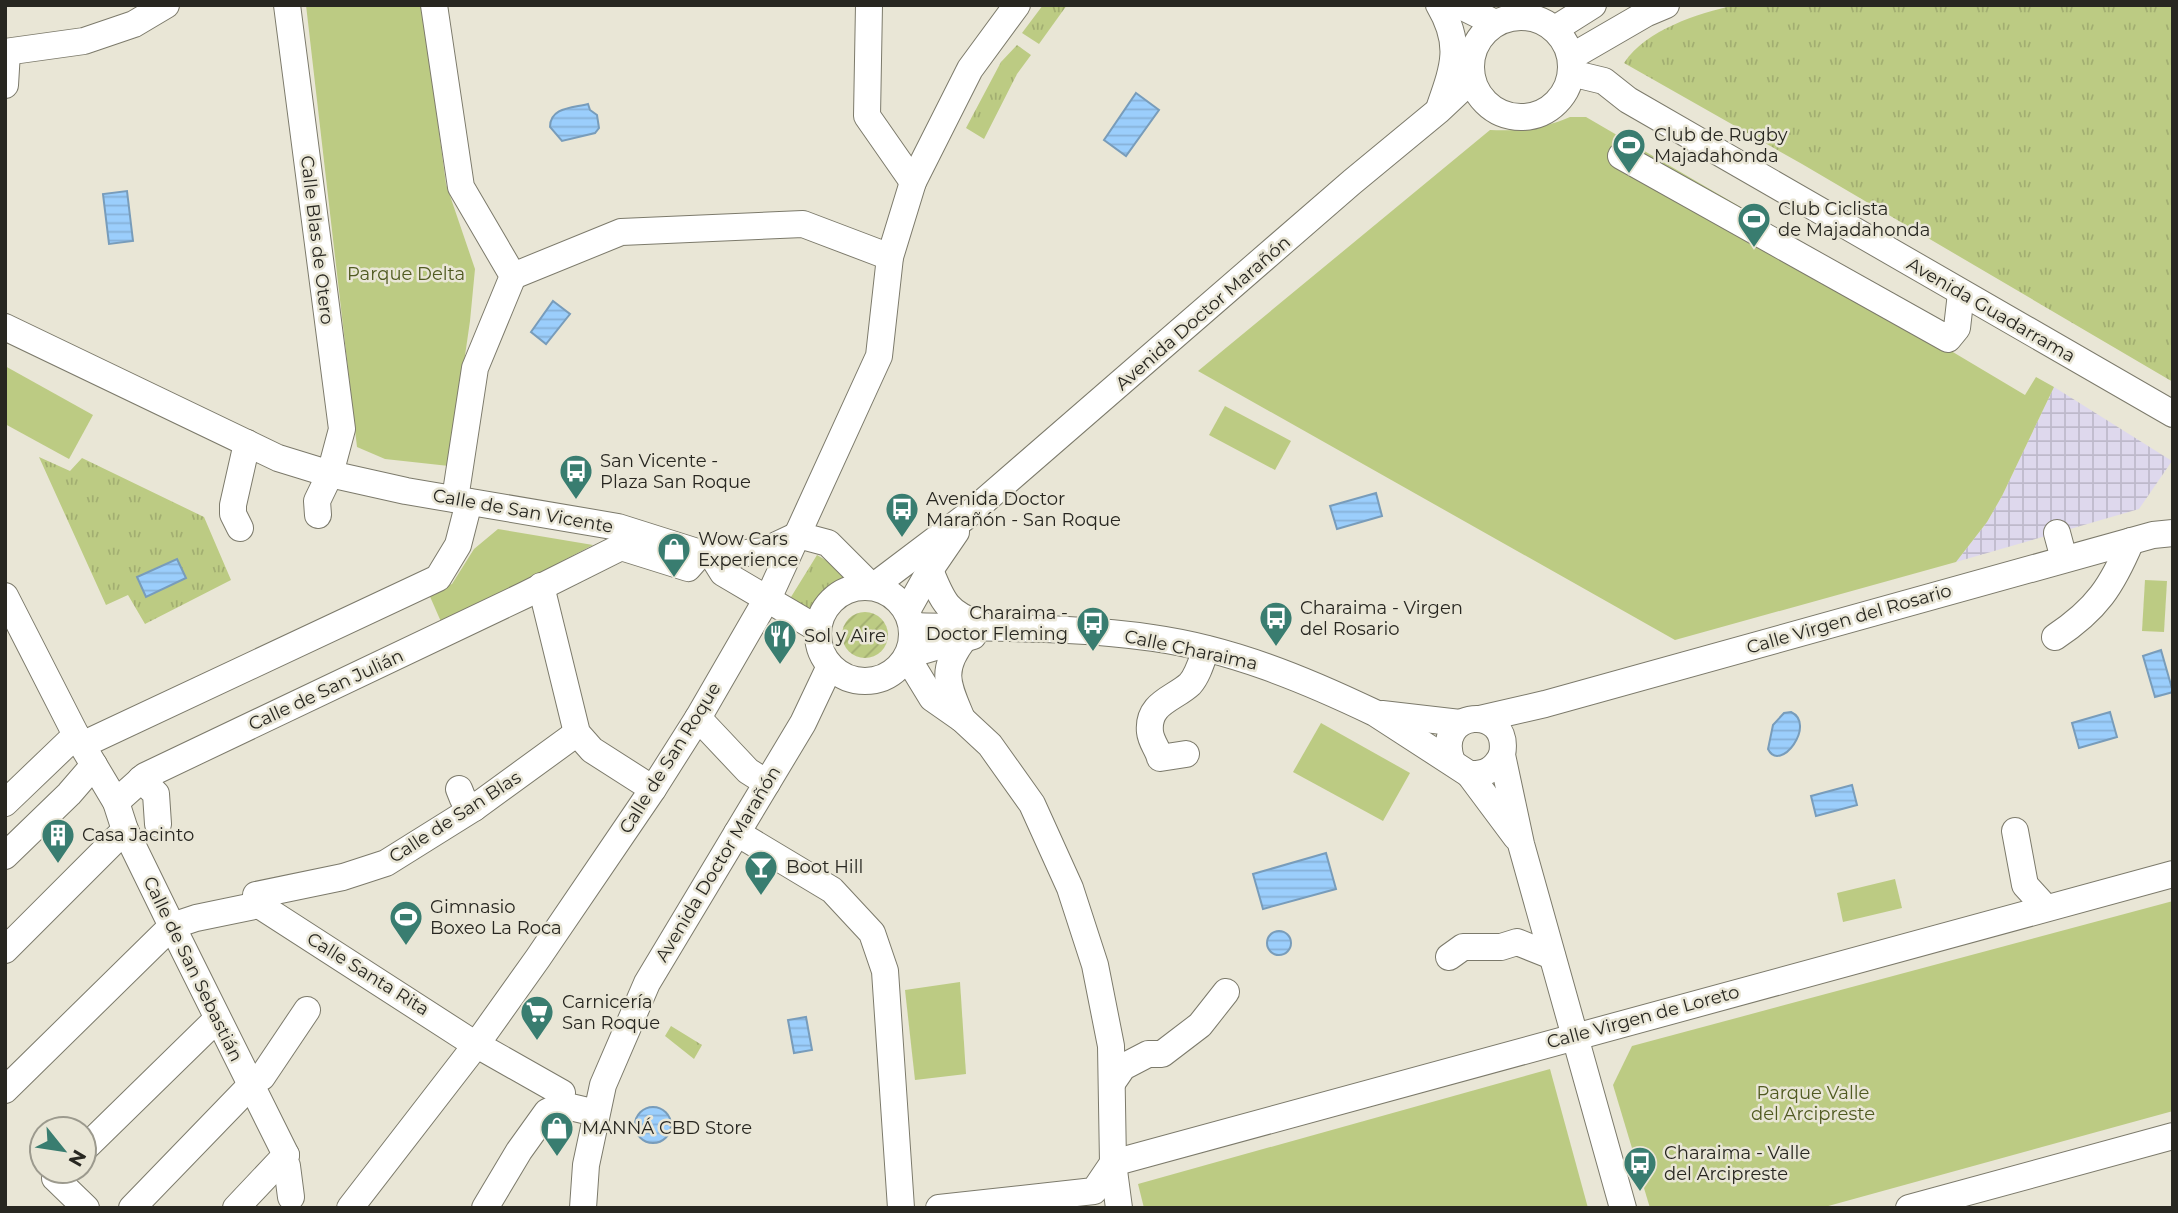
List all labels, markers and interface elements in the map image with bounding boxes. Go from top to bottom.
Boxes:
place label: Club de Rugby Majadahonda [1654,124,1788,167]
sports icon: Club de Rugby Majadahonda [1610,126,1648,175]
street label: Calle Blas de Otero [296,154,338,326]
place label: Club Ciclista de Majadahonda [1778,198,1930,241]
sports icon: Club Ciclista de Majadahonda [1735,200,1773,249]
street label: Avenida Doctor Marañón [1111,231,1295,395]
street label: Avenida Guadarrama [1903,253,2079,367]
park label: Parque Delta [347,263,465,285]
place label: San Vicente - Plaza San Roque [600,450,751,493]
bus stop icon: San Vicente - Plaza San Roque [557,452,595,501]
street label: Calle de San Vicente [431,484,615,538]
place label: Avenida Doctor Marañón - San Roque [926,488,1121,531]
bus stop icon: Avenida Doctor Marañón - San Roque [883,490,921,539]
place label: Wow Cars Experience [698,528,798,571]
shop icon: Wow Cars Experience [655,530,693,579]
street label: Calle Virgen del Rosario [1744,579,1954,659]
place label: Charaima - Virgen del Rosario [1300,597,1463,640]
bus stop icon: Charaima - Virgen del Rosario [1257,599,1295,648]
place label: Charaima - Doctor Fleming [926,602,1068,645]
bus stop icon: Charaima - Doctor Fleming [1074,604,1112,653]
restaurant icon: Sol y Aire [761,617,799,666]
place label: Sol y Aire [804,625,886,647]
street label: Calle Charaima [1122,625,1260,675]
street label: Calle de San Julián [245,644,407,736]
street label: Calle de San Roque [614,678,726,838]
street label: Avenida Doctor Marañón [651,762,785,966]
street label: Calle de San Blas [385,766,525,868]
building icon: Casa Jacinto [39,816,77,865]
place label: Casa Jacinto [82,824,194,846]
bar icon: Boot Hill [742,848,780,897]
place label: Boot Hill [786,856,863,878]
street label: Calle de San Sebastián [139,873,247,1065]
place label: Gimnasio Boxeo La Roca [430,896,562,939]
sports icon: Gimnasio Boxeo La Roca [387,898,425,947]
street label: Calle Santa Rita [303,928,433,1020]
street label: Calle Virgen de Loreto [1544,981,1742,1053]
place label: Carnicería San Roque [562,991,660,1034]
supermarket icon: Carnicería San Roque [518,993,556,1042]
park label: Parque Valle del Arcipreste [1751,1082,1875,1125]
shop icon: MANNÁ CBD Store [538,1109,576,1158]
north arrow [28,1115,98,1185]
place label: MANNÁ CBD Store [582,1117,752,1139]
place label: Charaima - Valle del Arcipreste [1664,1142,1810,1185]
bus stop icon: Charaima - Valle del Arcipreste [1621,1144,1659,1193]
text: N [63,1146,91,1171]

